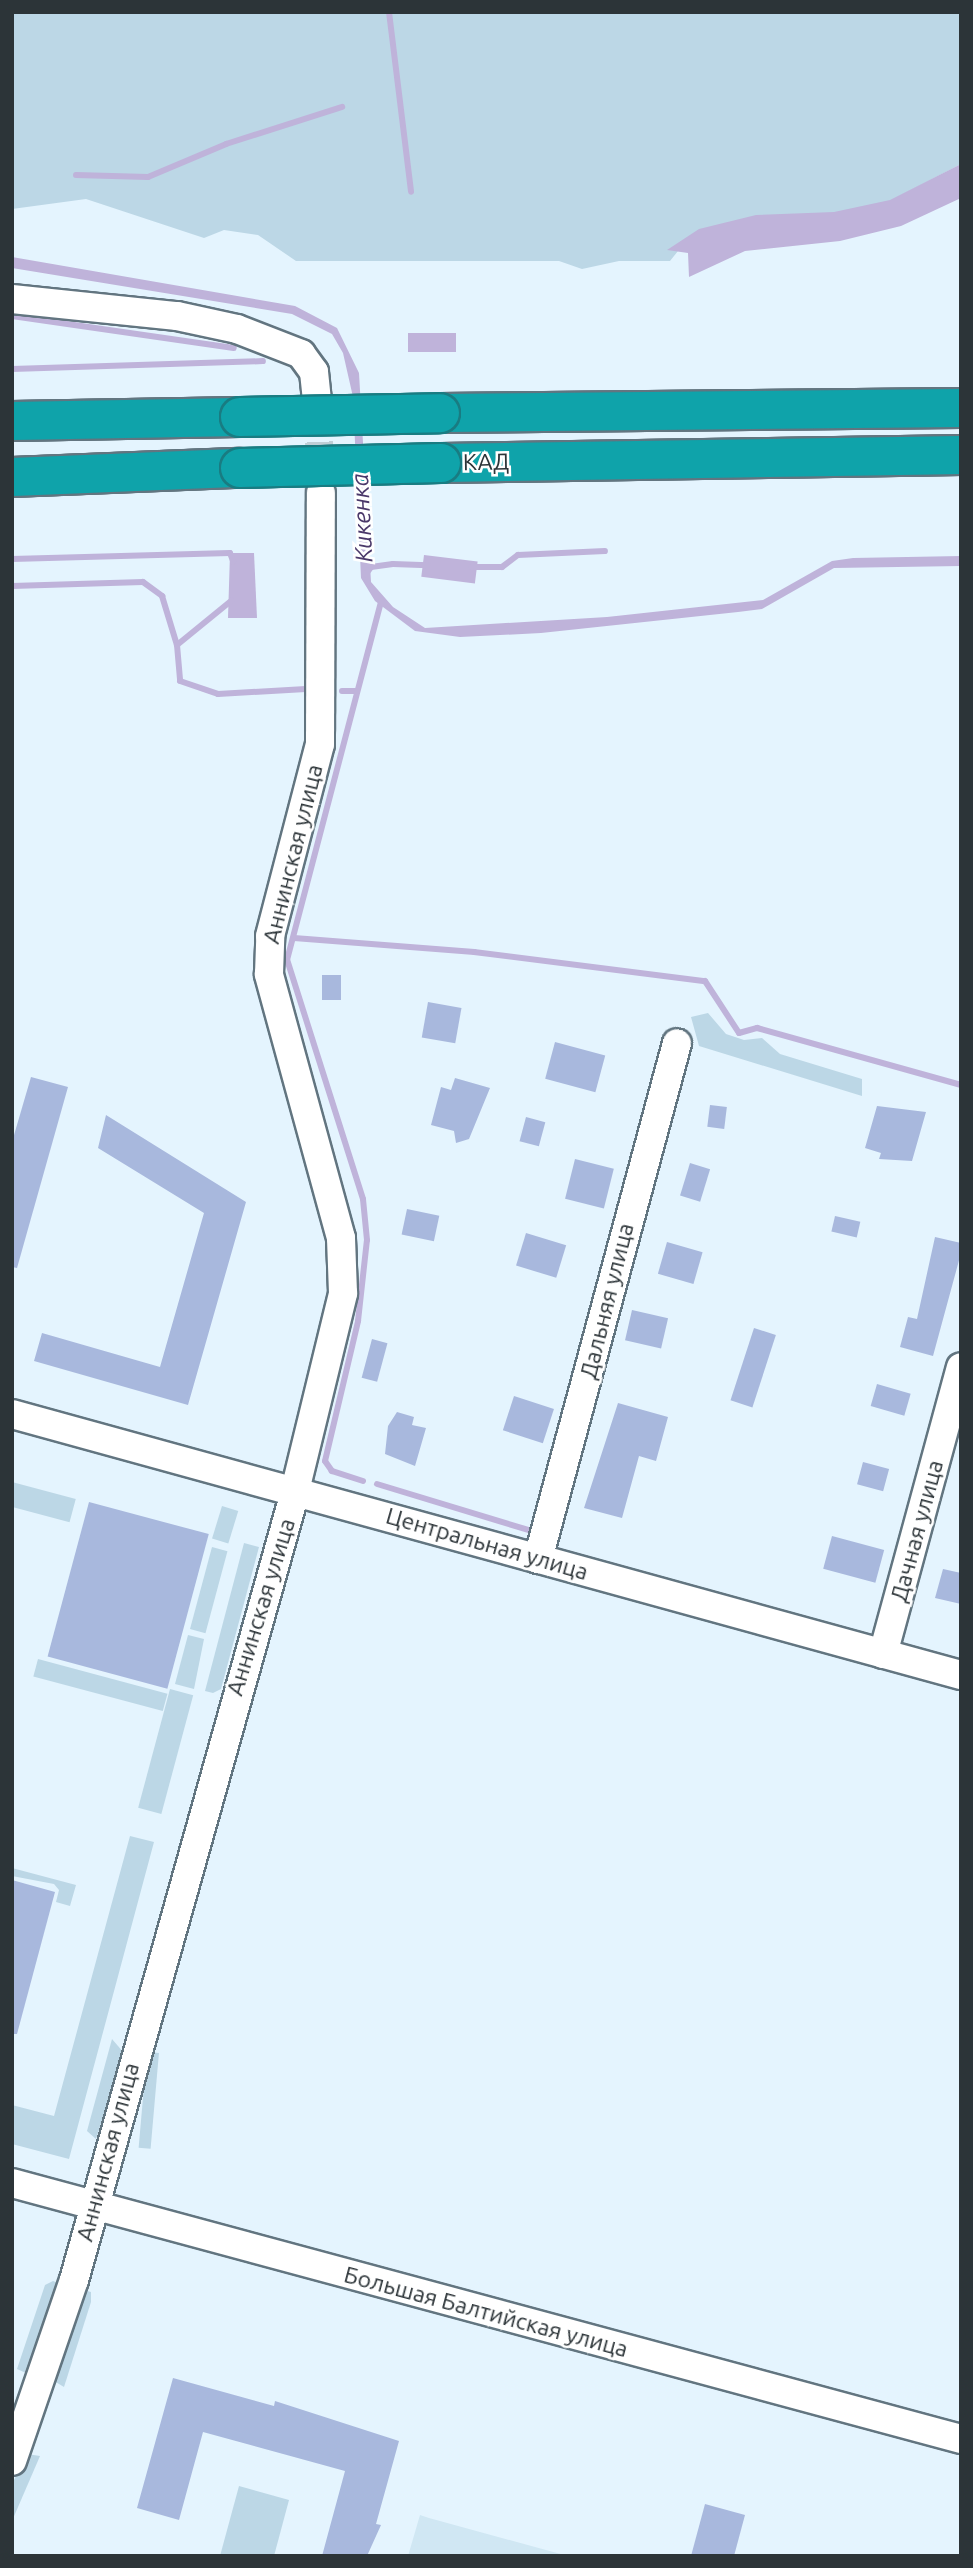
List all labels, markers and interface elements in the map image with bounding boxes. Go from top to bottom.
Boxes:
street label: КАД [463,448,509,476]
water label: Кикенка [345,473,379,563]
street label: Аннинская улица [257,761,329,947]
street label: Дальняя улица [574,1220,640,1382]
street label: Дачная улица [885,1457,949,1605]
street label: Центральная улица [383,1502,591,1586]
street label: Аннинская улица [221,1515,301,1699]
street label: Аннинская улица [71,2060,145,2244]
street label: Большая Балтийская улица [341,2261,631,2363]

